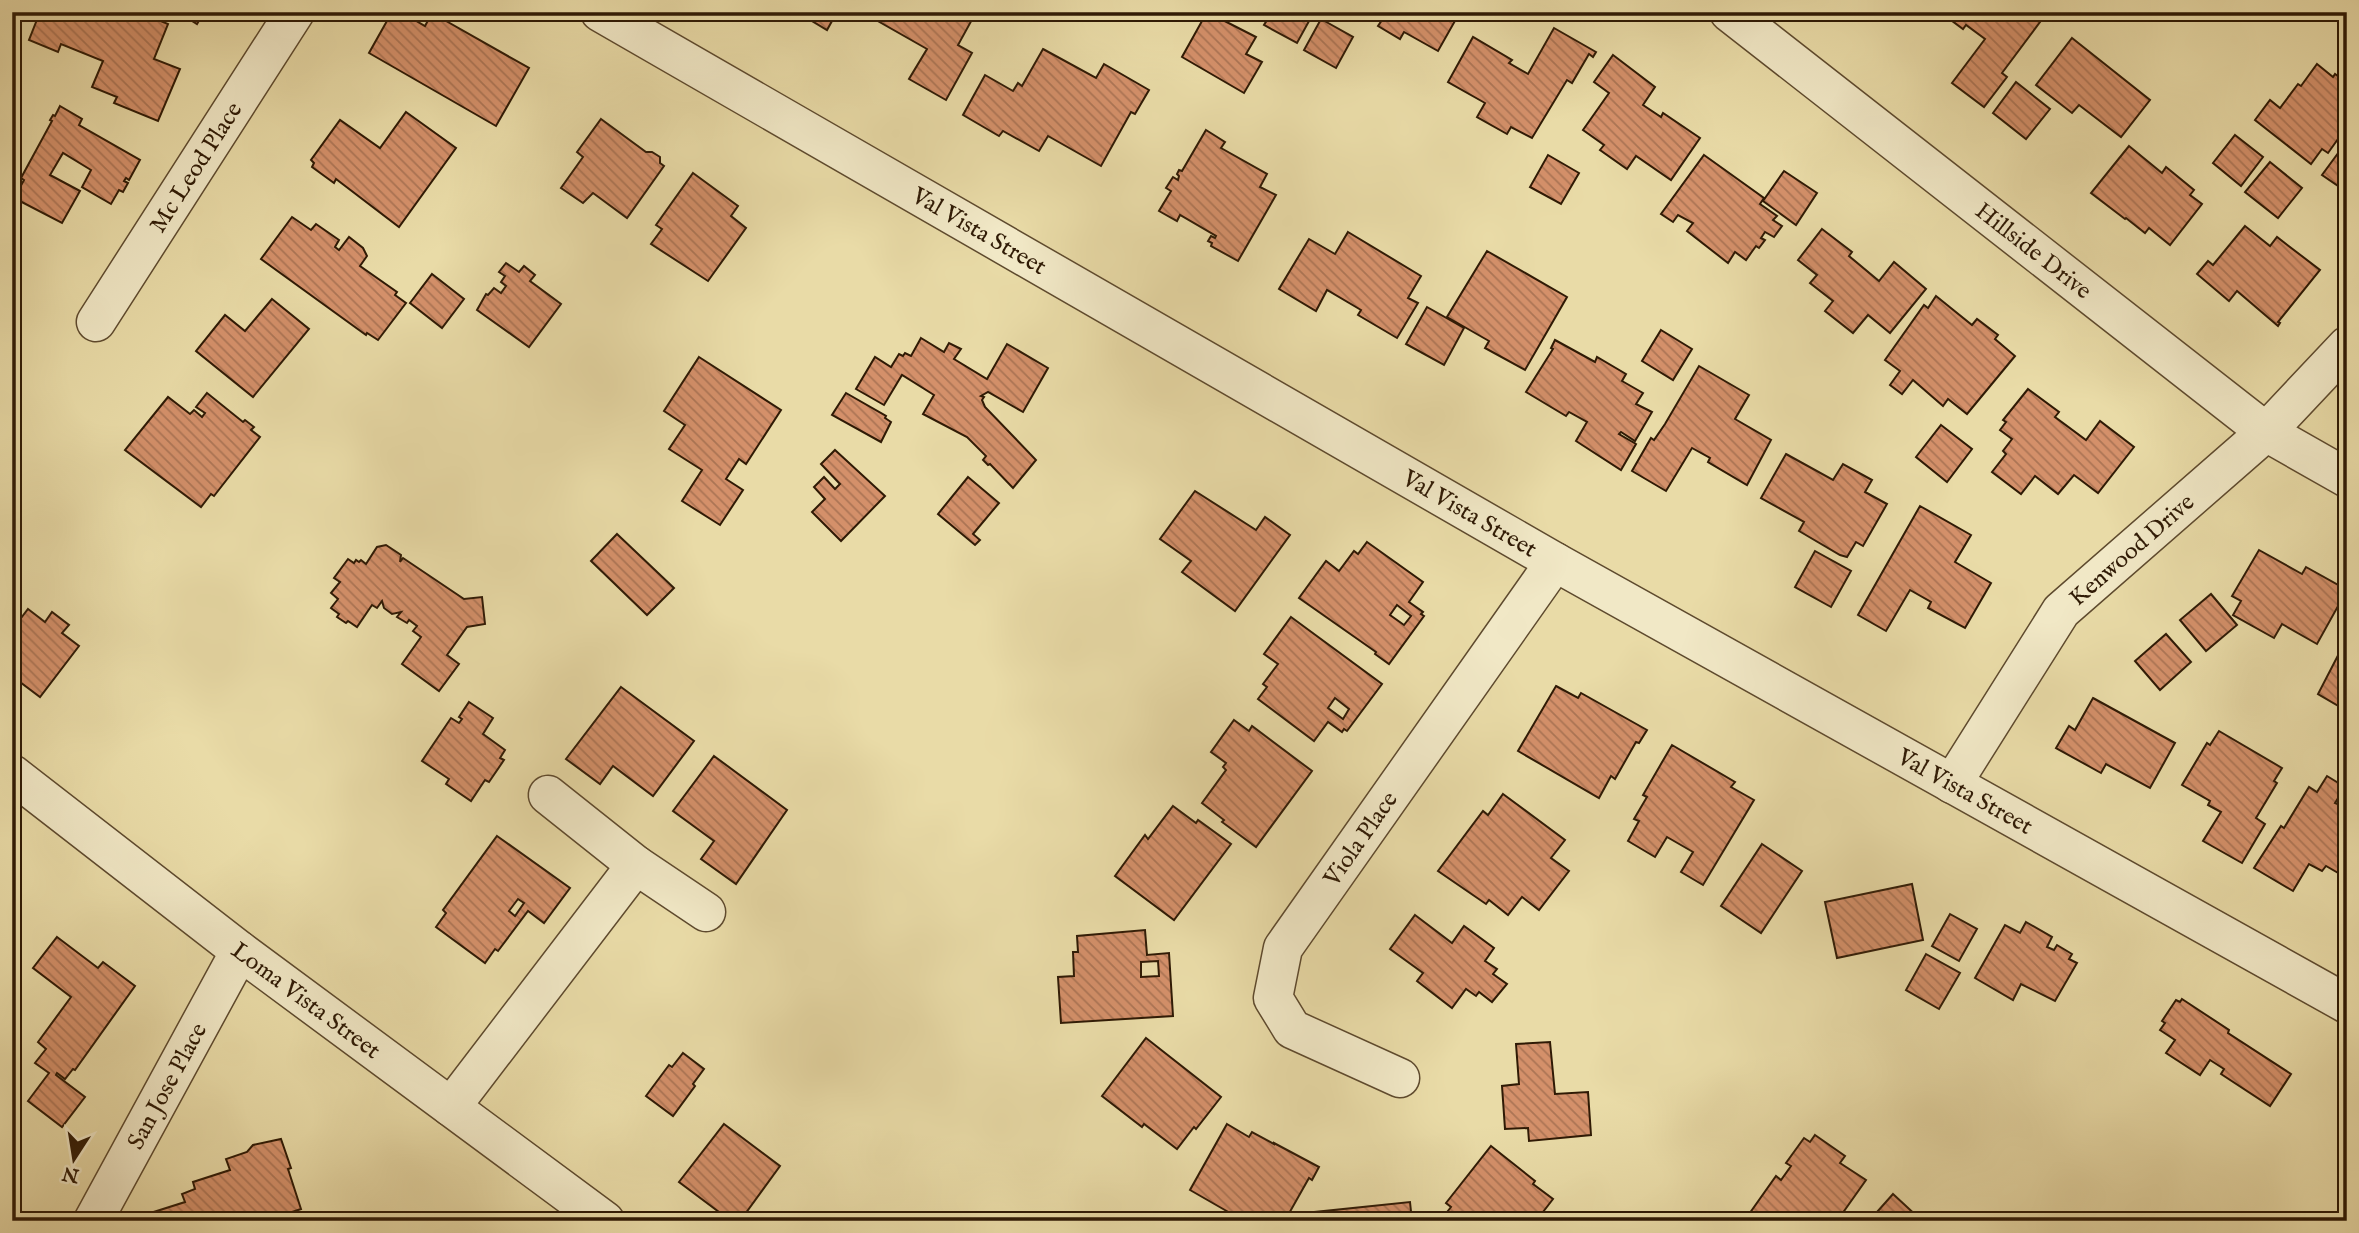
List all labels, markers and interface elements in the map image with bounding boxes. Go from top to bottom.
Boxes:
street label: Mc Leod Place [143,97,250,239]
street label: Val Vista Street [905,180,1052,283]
street label: Hillside Drive [1968,196,2098,307]
street label: Val Vista Street [1395,463,1542,565]
street label: Kenwood Drive [2063,488,2202,614]
street label: Val Vista Street [1891,742,2038,843]
street label: Viola Place [1317,786,1406,894]
street label: Loma Vista Street [224,936,386,1067]
street label: San Jose Place [121,1018,215,1155]
north arrow [38,1124,108,1194]
text: N [60,1160,82,1187]

